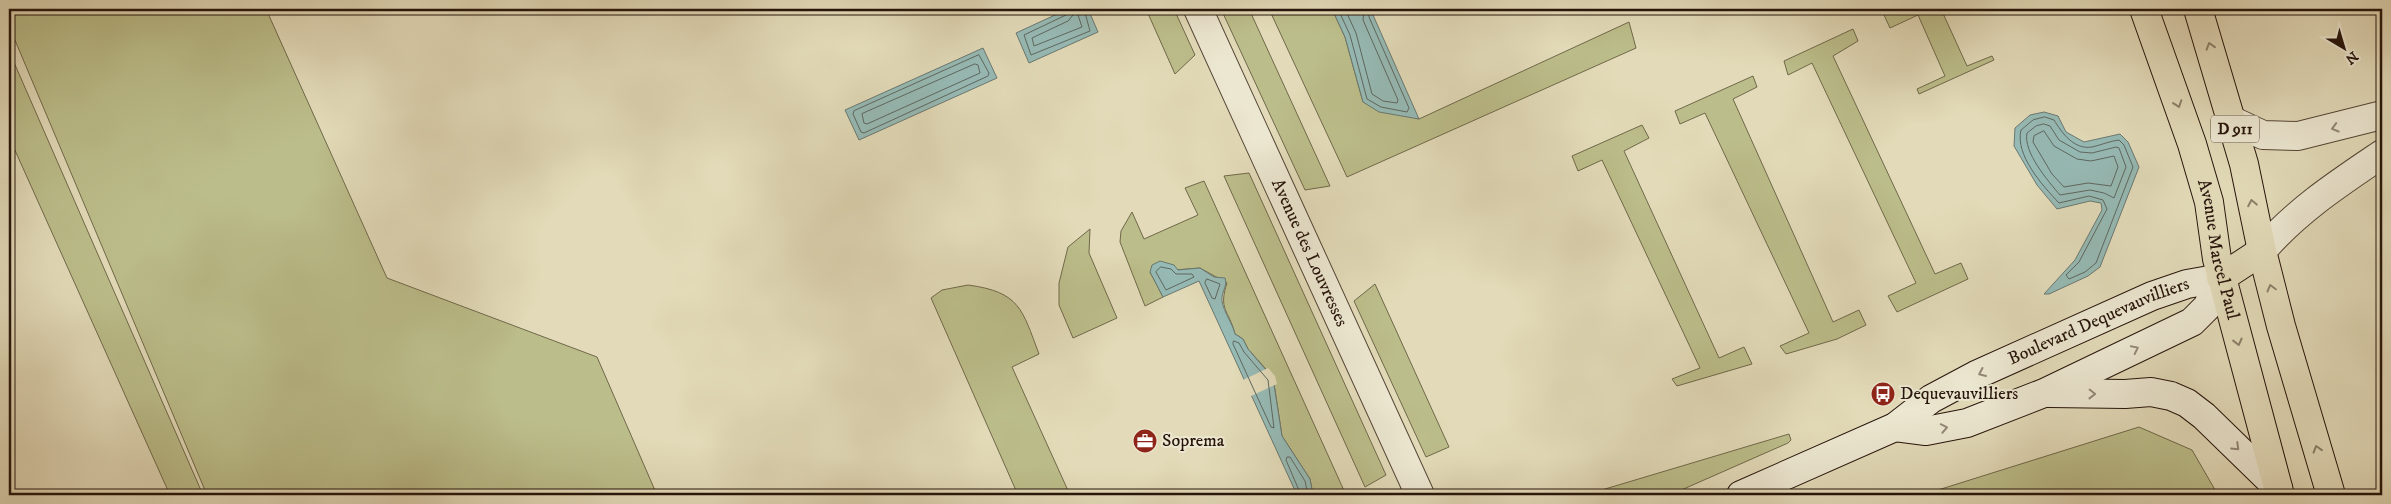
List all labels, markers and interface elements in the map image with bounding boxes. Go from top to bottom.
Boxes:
north arrow [2318,22,2368,72]
one-way arrow [2205,43,2215,51]
text: N [2341,47,2361,68]
one-way arrow [2173,99,2183,108]
road number: D 911 [2211,116,2259,142]
one-way arrow [2332,122,2340,132]
street label: Avenue des Louvresses [1266,175,1353,330]
street label: Avenue Marcel Paul [2192,176,2244,323]
one-way arrow [2248,199,2258,207]
street label: Boulevard Dequevauvilliers [2005,273,2192,370]
one-way arrow [2267,285,2277,293]
one-way arrow [2232,338,2243,347]
one-way arrow [2130,345,2139,355]
one-way arrow [1978,366,1987,377]
bus stop icon: Dequevauvilliers [1870,381,1896,407]
place label: Dequevauvilliers [1900,383,2018,405]
one-way arrow [2089,389,2097,399]
one-way arrow [1939,423,1948,433]
office icon: Soprema [1132,428,1158,454]
place label: Soprema [1162,430,1225,452]
one-way arrow [2230,441,2239,450]
one-way arrow [2313,445,2323,453]

